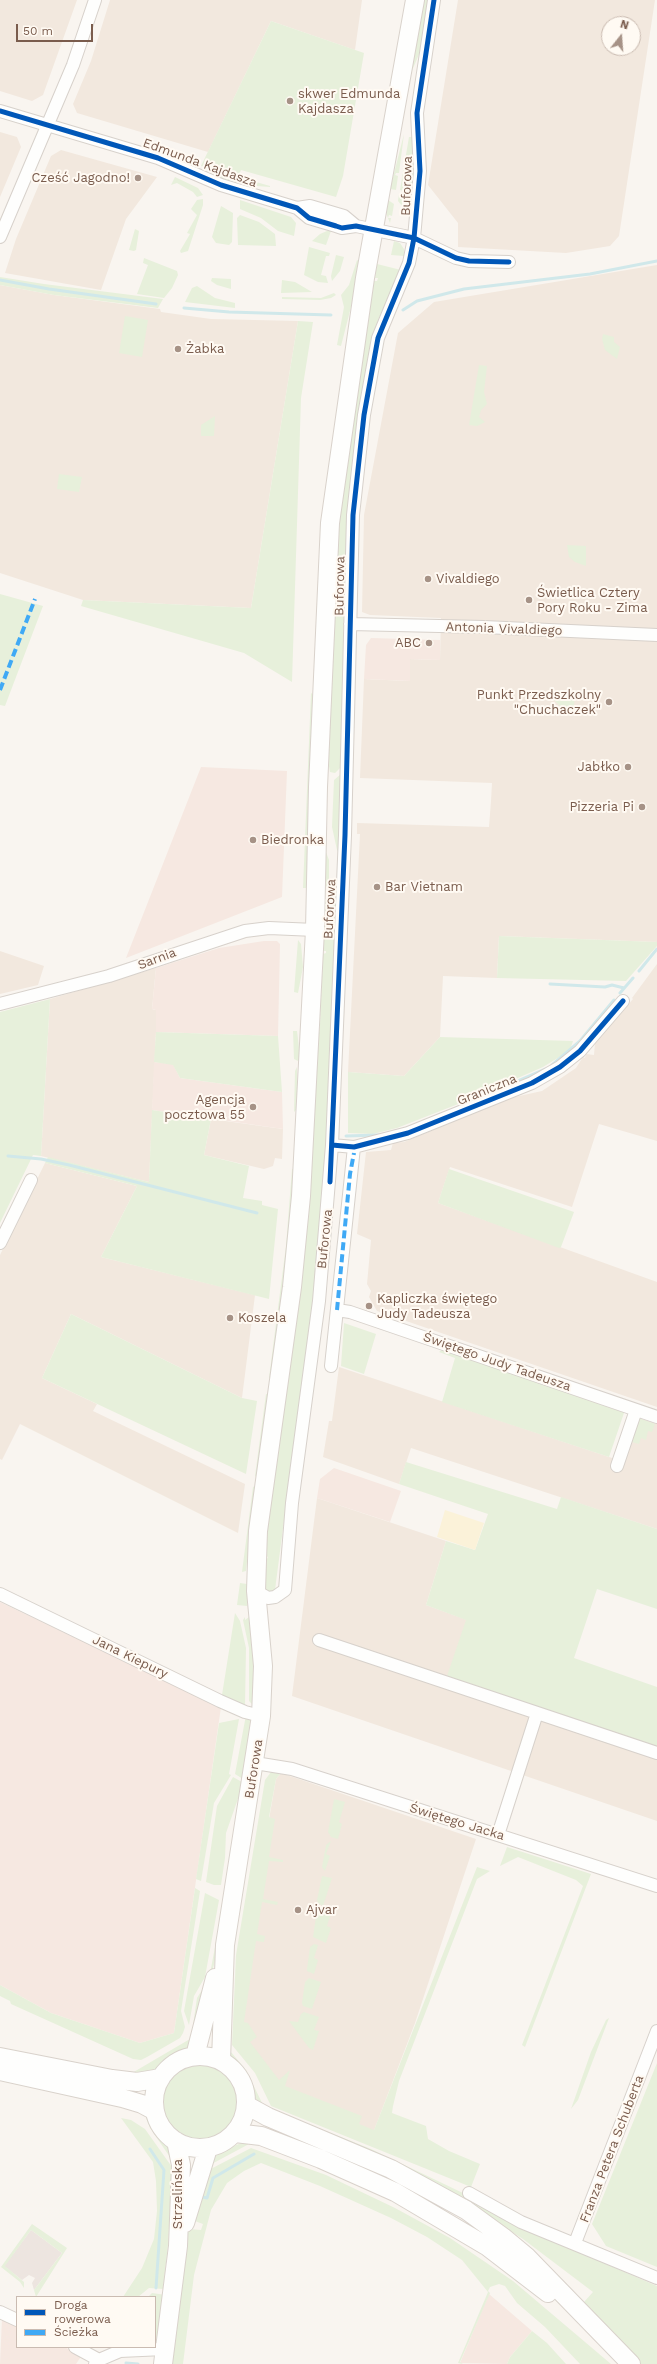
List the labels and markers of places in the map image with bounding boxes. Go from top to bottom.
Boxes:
place label: skwer Edmunda Kajdasza [298,86,400,117]
marker: skwer Edmunda Kajdasza [285,96,295,106]
place label: Cześć Jagodno! [31,170,130,186]
marker: Cześć Jagodno! [133,173,143,183]
place label: Żabka [186,341,224,357]
marker: Żabka [173,344,183,354]
place label: Vivaldiego [436,571,500,587]
marker: Vivaldiego [423,574,433,584]
place label: Świetlica Cztery Pory Roku - Zima [537,585,648,616]
marker: Świetlica Cztery Pory Roku - Zima [524,595,534,605]
place label: ABC [395,635,421,651]
marker: ABC [424,638,434,648]
place label: Punkt Przedszkolny "Chuchaczek" [477,687,601,718]
marker: Punkt Przedszkolny "Chuchaczek" [604,697,614,707]
place label: Jabłko [578,759,620,775]
marker: Jabłko [623,762,633,772]
place label: Pizzeria Pi [569,799,634,815]
marker: Pizzeria Pi [637,802,647,812]
place label: Biedronka [261,832,324,848]
marker: Biedronka [248,835,258,845]
place label: Bar Vietnam [385,879,463,895]
marker: Bar Vietnam [372,882,382,892]
place label: Agencja pocztowa 55 [164,1092,245,1123]
marker: Agencja pocztowa 55 [248,1102,258,1112]
place label: Kapliczka świętego Judy Tadeusza [377,1291,497,1322]
marker: Kapliczka świętego Judy Tadeusza [364,1301,374,1311]
place label: Koszela [238,1310,286,1326]
marker: Koszela [225,1313,235,1323]
place label: Ajvar [306,1902,337,1918]
marker: Ajvar [293,1905,303,1915]

